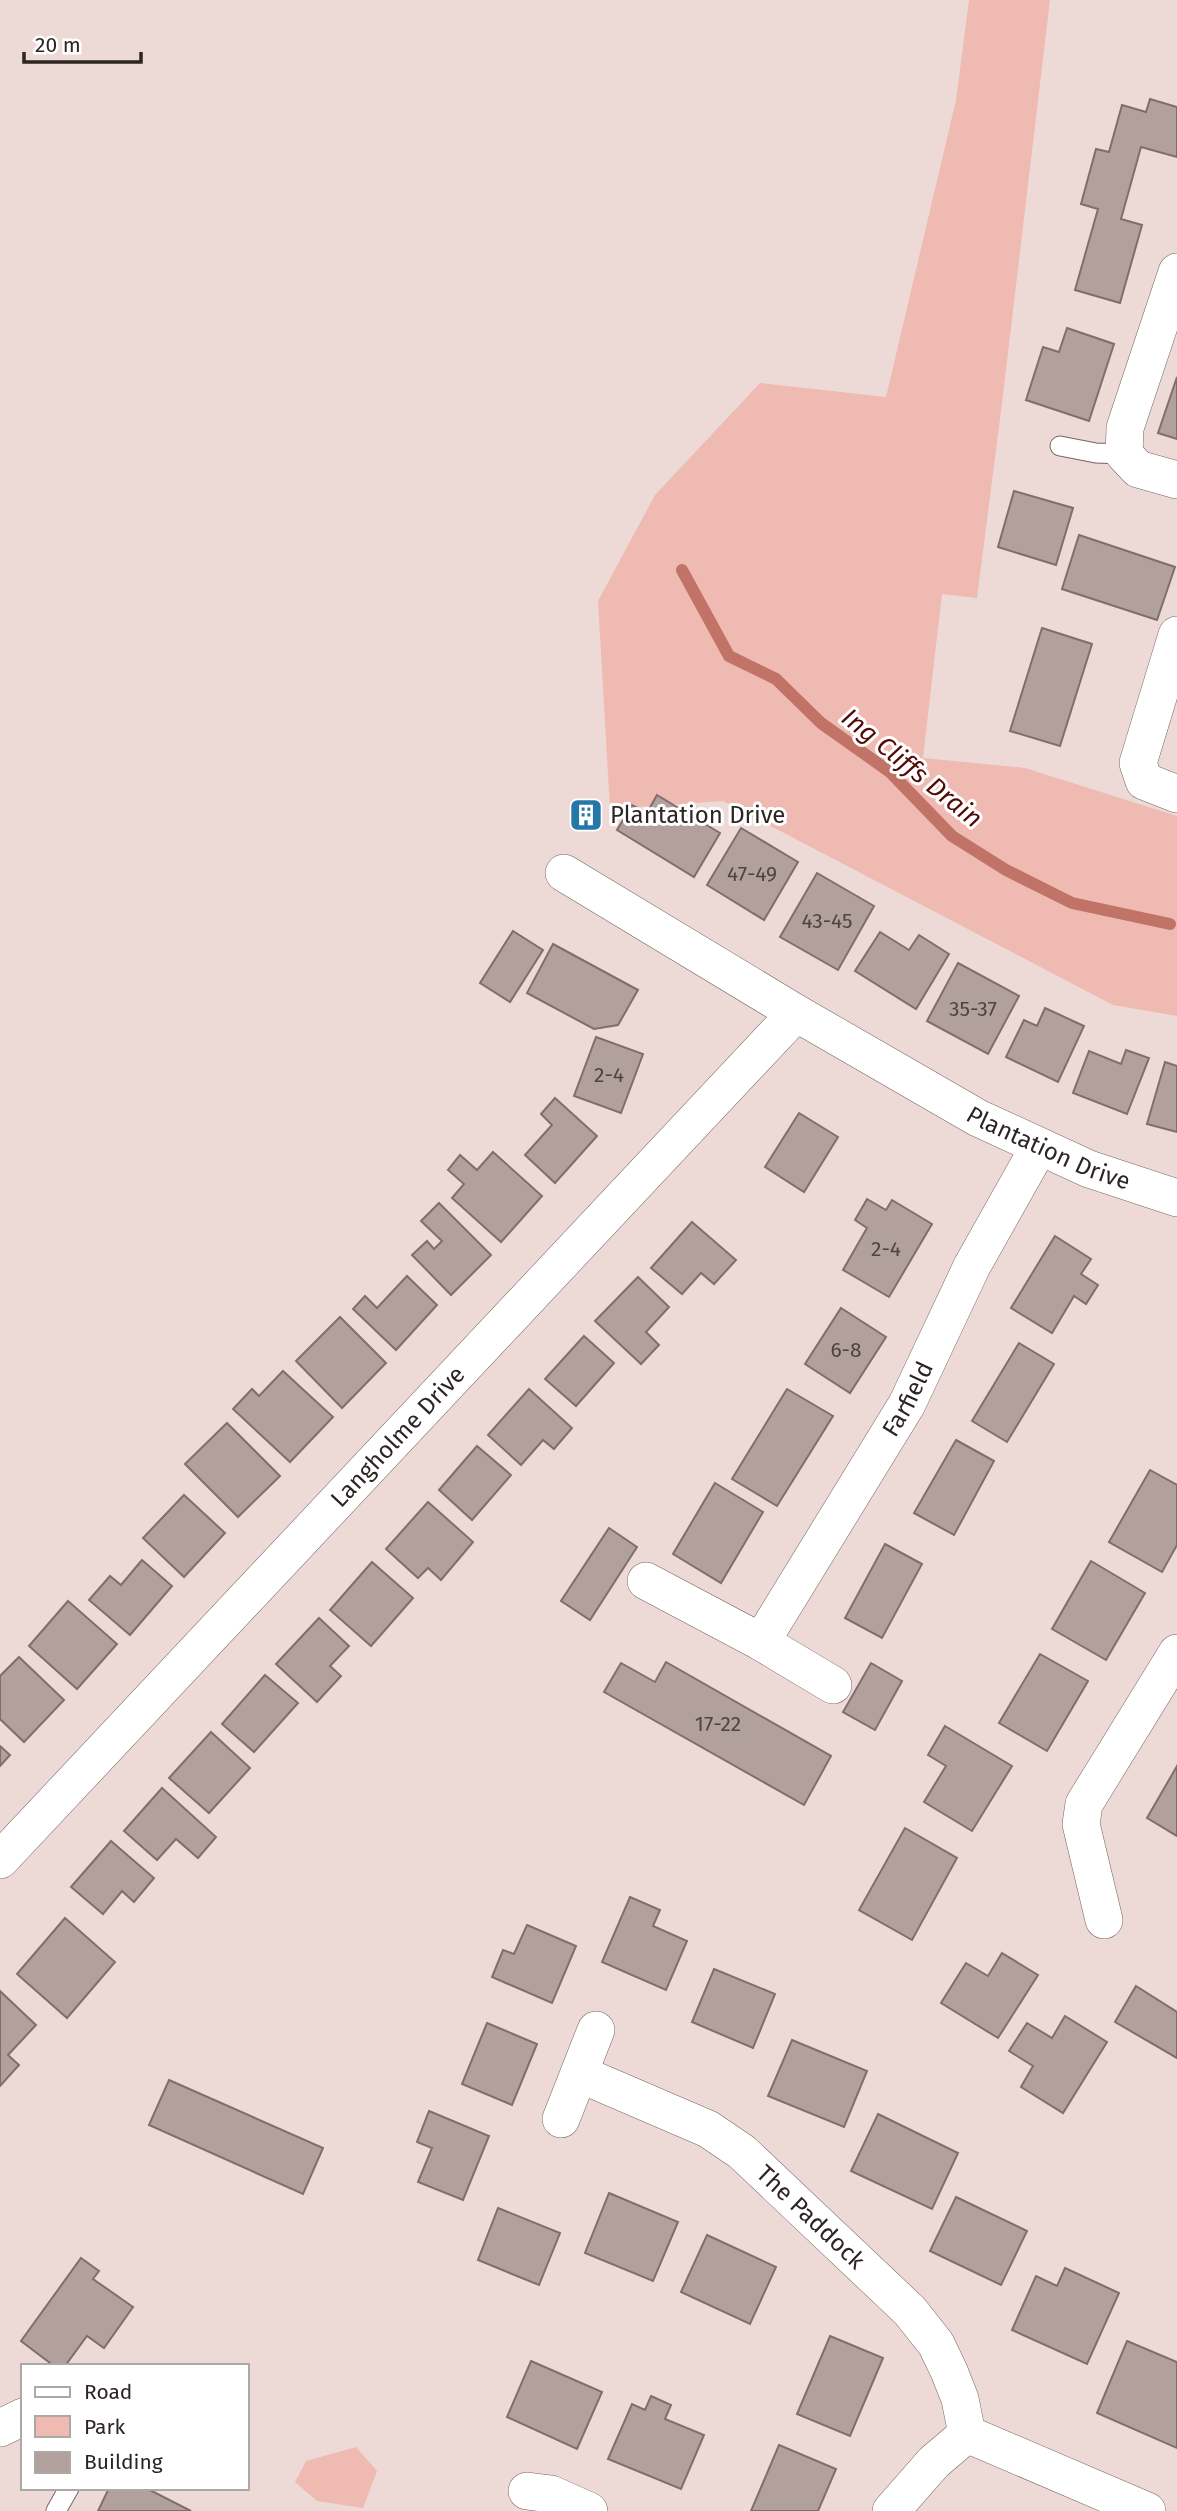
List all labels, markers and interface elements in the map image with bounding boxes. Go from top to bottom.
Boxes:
scale bar [24,21,142,65]
text: 20 m [35,32,81,58]
water label: Ing Cliffs Drain [835,702,989,834]
building icon: Plantation Drive [567,796,605,834]
place label: Plantation Drive [610,801,785,829]
house number: 47-49 [727,861,777,887]
house number: 43-45 [801,908,853,934]
house number: 35-37 [949,996,997,1022]
house number: 2-4 [594,1062,624,1088]
street label: Plantation Drive [962,1100,1134,1196]
house number: 2-4 [871,1236,901,1262]
house number: 6-8 [830,1337,862,1363]
street label: Farfield [876,1357,939,1442]
street label: Langholme Drive [325,1360,471,1513]
house number: 17-22 [695,1711,741,1737]
street label: The Paddock [751,2159,871,2275]
legend [21,2364,248,2490]
text: Road [84,2379,132,2405]
text: Park [84,2414,126,2440]
text: Building [84,2449,163,2475]

